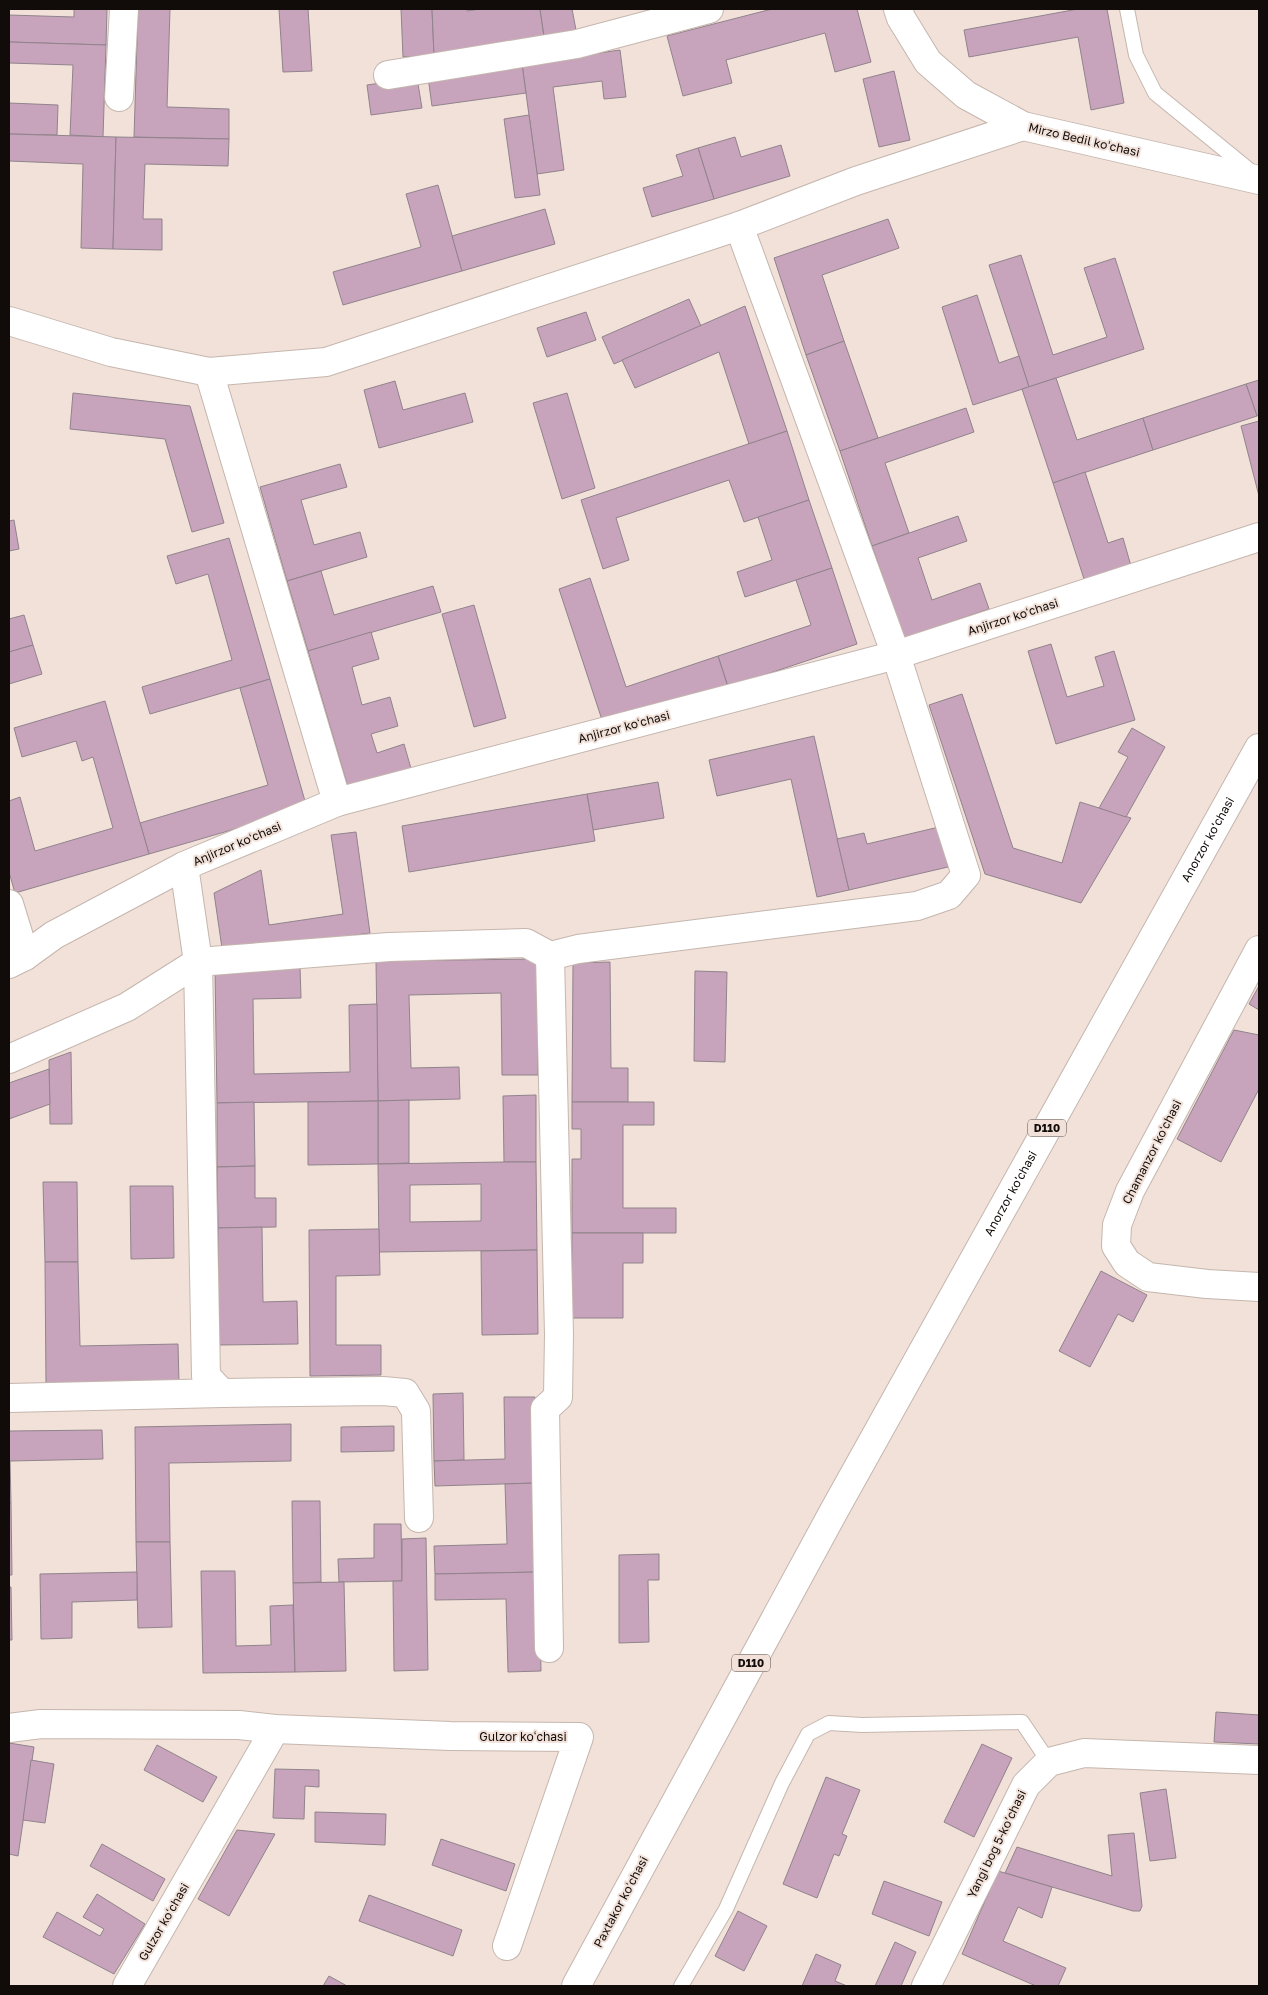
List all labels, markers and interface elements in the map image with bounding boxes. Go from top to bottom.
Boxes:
street label: Mirzo Bedil koʻchasi [1027,119,1141,160]
street label: Anjirzor koʻchasi [966,595,1060,638]
street label: Anjirzor koʻchasi [576,707,671,746]
street label: Anorzor ko'chasi [1178,794,1237,885]
street label: Anjirzor koʻchasi [190,818,283,869]
street label: Chamanzor koʻchasi [1119,1097,1184,1206]
road number: D110 [1028,1120,1066,1136]
street label: Anorzor ko'chasi [981,1148,1040,1238]
road number: D110 [732,1655,770,1672]
street label: Gulzor koʻchasi [479,1729,567,1744]
street label: Yangi bog 5-koʼchasi [964,1787,1029,1900]
street label: Paxtakor koʻchasi [590,1854,651,1950]
street label: Gulzor koʻchasi [135,1880,192,1963]

